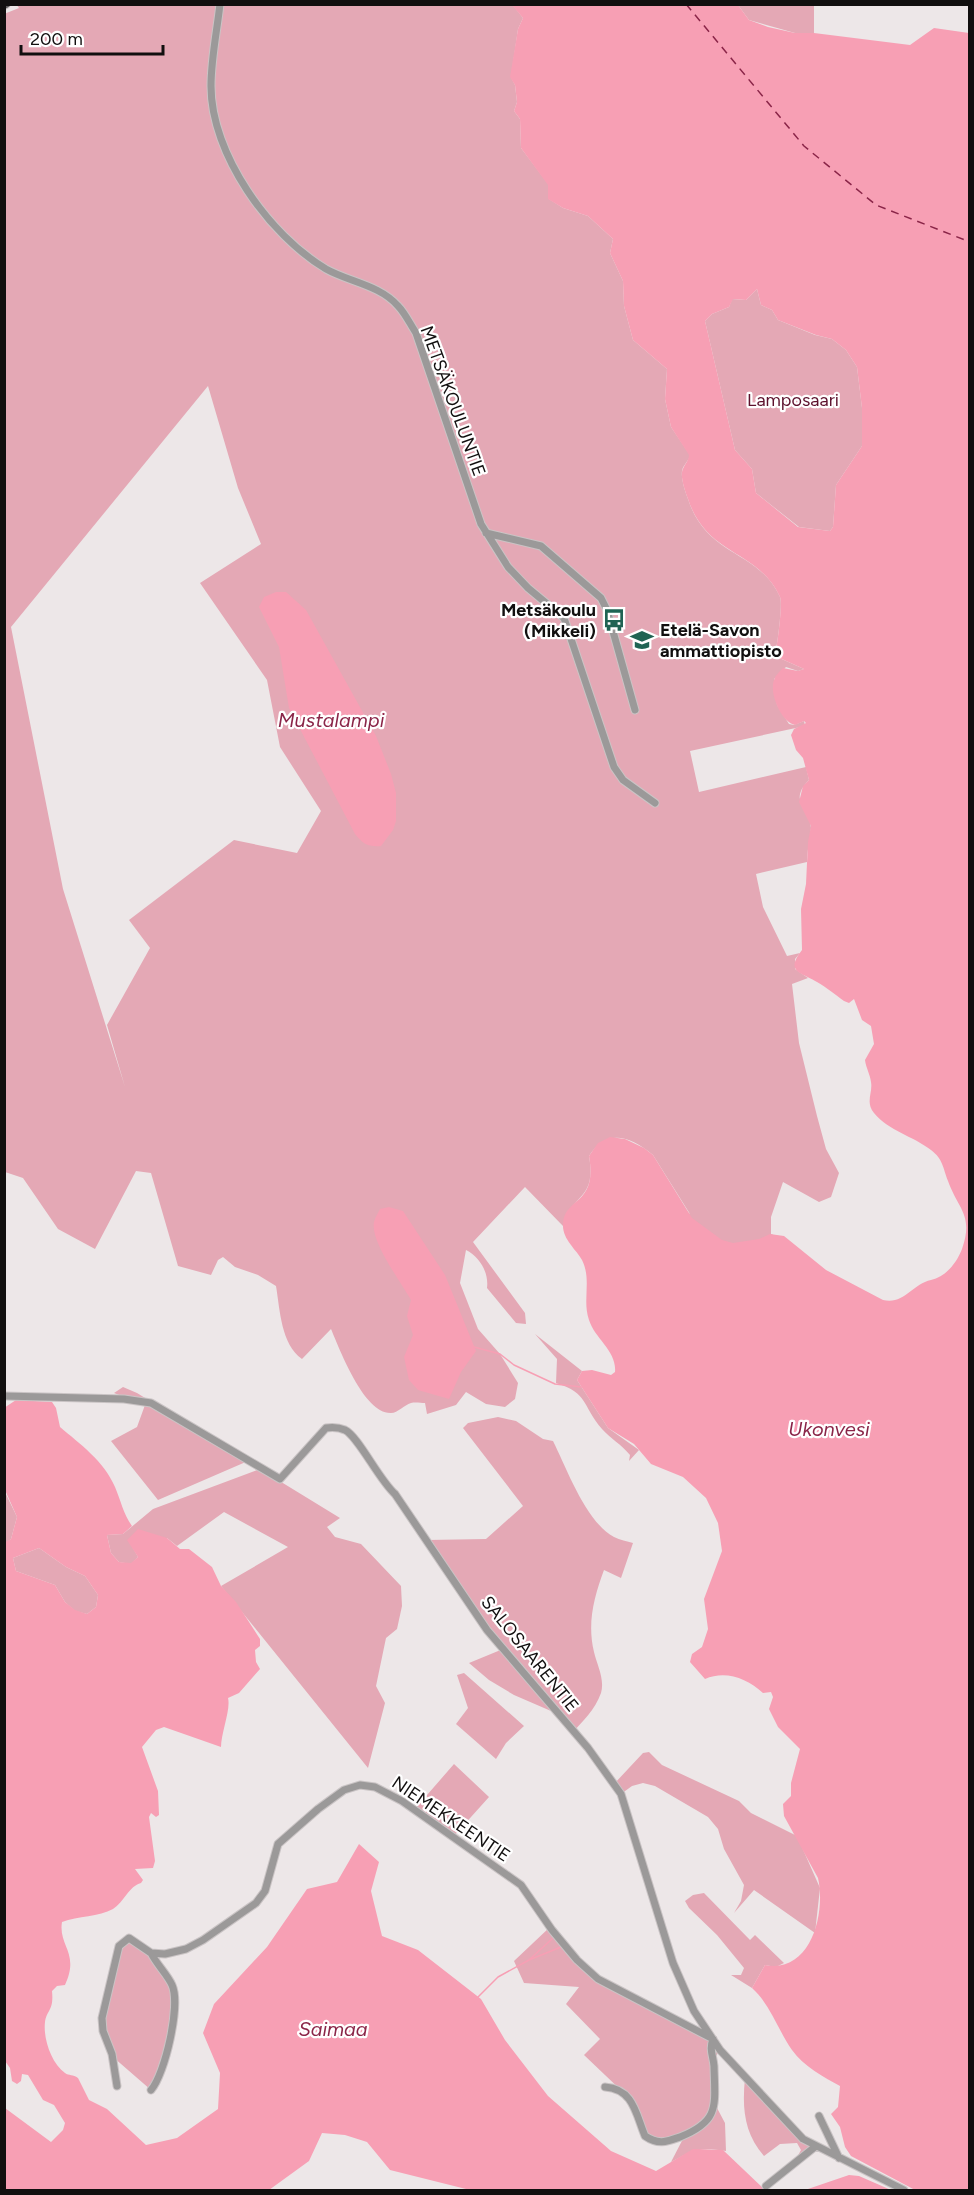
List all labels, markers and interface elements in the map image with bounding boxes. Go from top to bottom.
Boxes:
scale bar [21,18,164,56]
text: 200 m [30,28,83,50]
street label: METSÄKOULUNTIE [416,323,490,479]
park label: Lamposaari [747,389,839,411]
place label: Metsäkoulu (Mikkeli) [501,599,596,642]
bus stop icon: Metsäkoulu (Mikkeli) [601,607,627,633]
place label: Etelä-Savon ammattiopisto [660,619,782,662]
school or university icon: Etelä-Savon ammattiopisto [629,627,655,653]
water label: Mustalampi [278,708,385,732]
water label: Ukonvesi [788,1417,870,1441]
street label: SALOSAARENTIE [476,1592,584,1716]
street label: NIEMEKKEENTIE [388,1771,514,1867]
water label: Saimaa [298,2017,368,2041]

